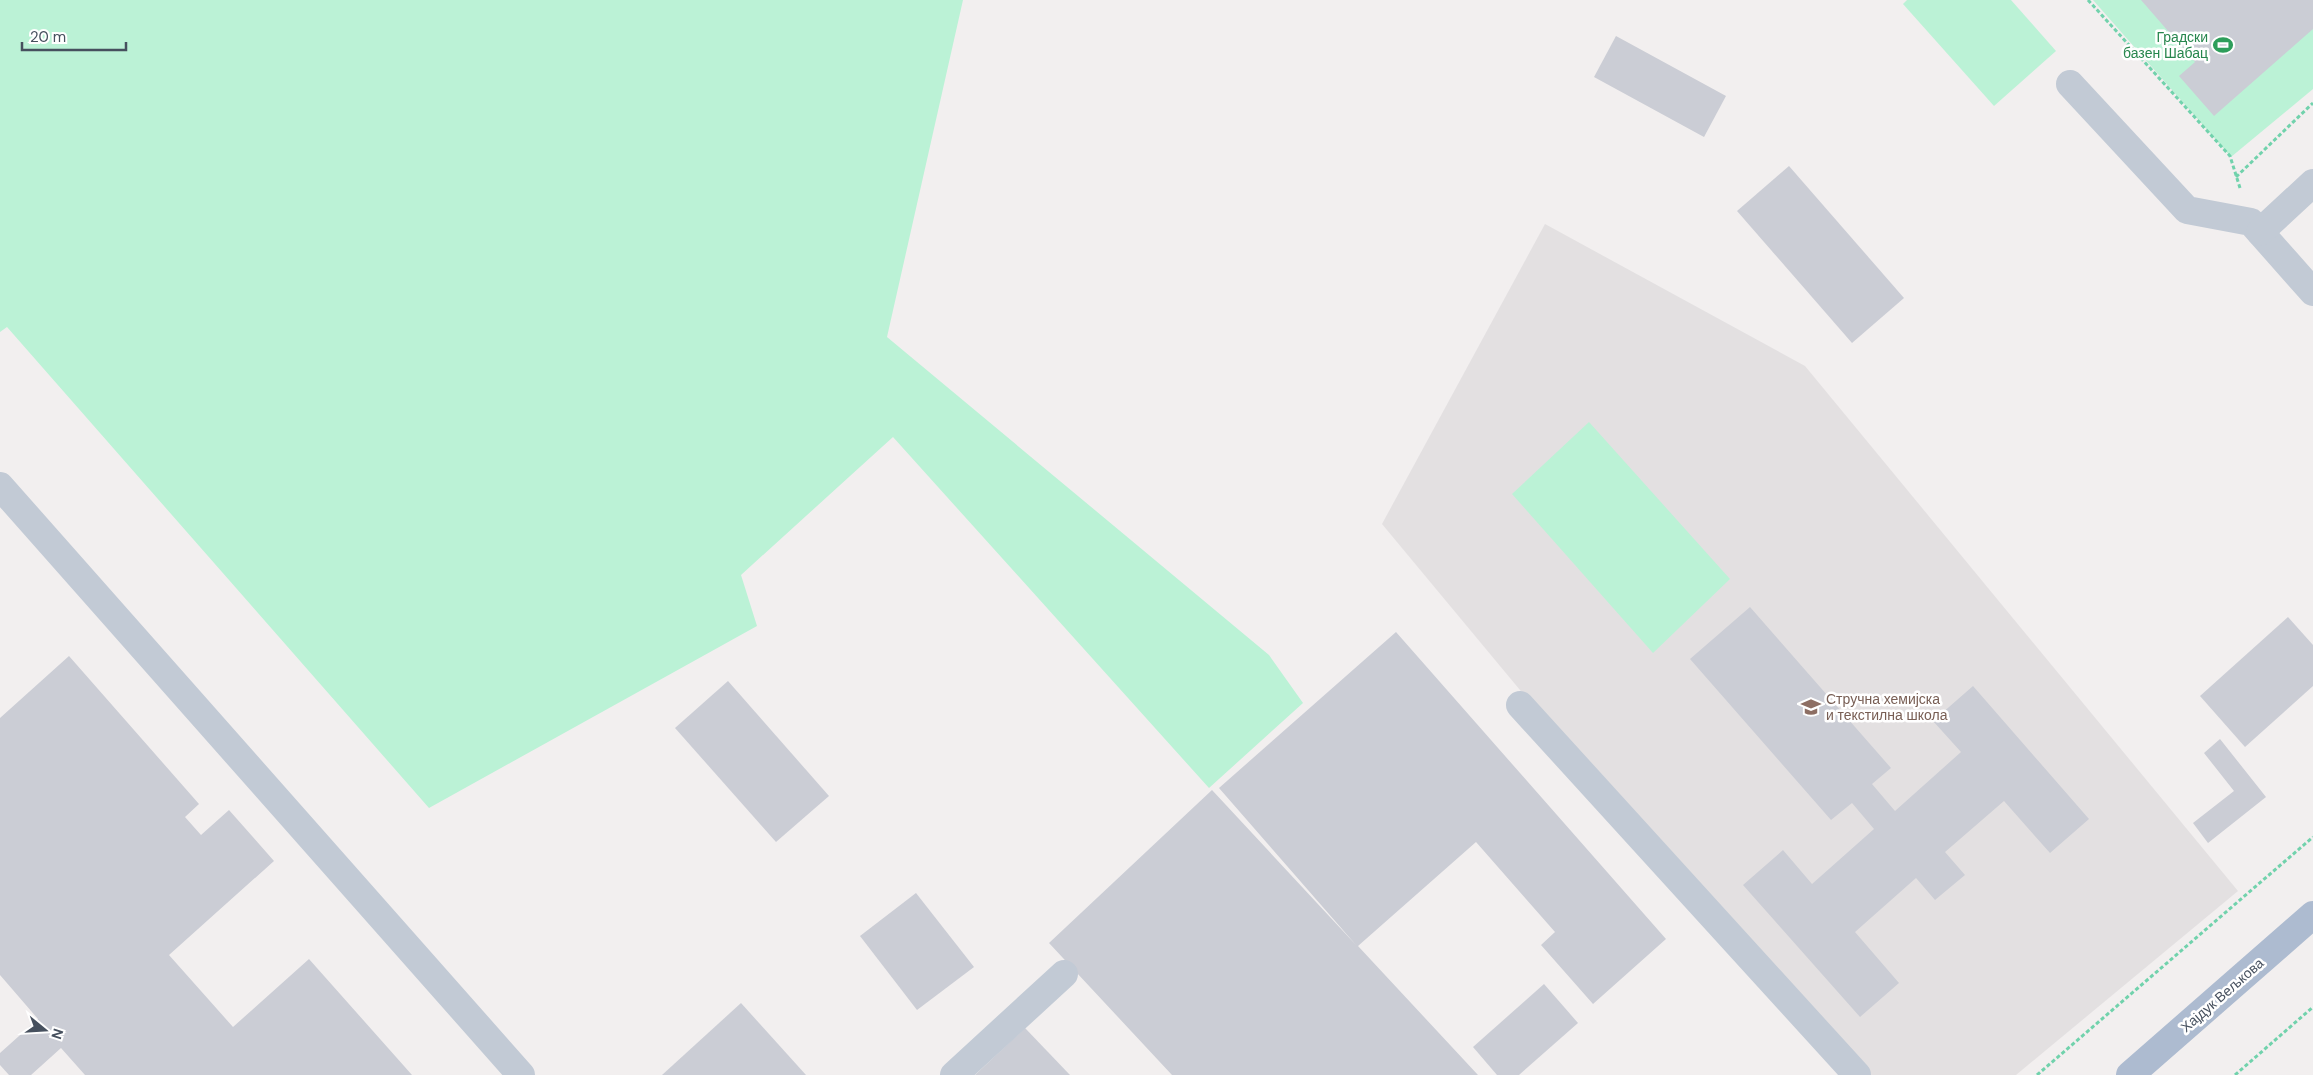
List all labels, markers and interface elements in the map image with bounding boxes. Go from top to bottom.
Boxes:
scale bar [22,20,126,52]
text: 20 m [30,27,66,47]
place label: Градски базен Шабац [2123,28,2208,62]
sports icon: Градски базен Шабац [2212,34,2234,56]
place label: Стручна хемијска и текстилна школа [1826,690,1948,724]
school or university icon: Стручна хемијска и текстилна школа [1800,696,1822,718]
street label: Хајдук Вељкова [2177,954,2267,1036]
north arrow [20,1005,70,1055]
text: N [47,1026,68,1042]

